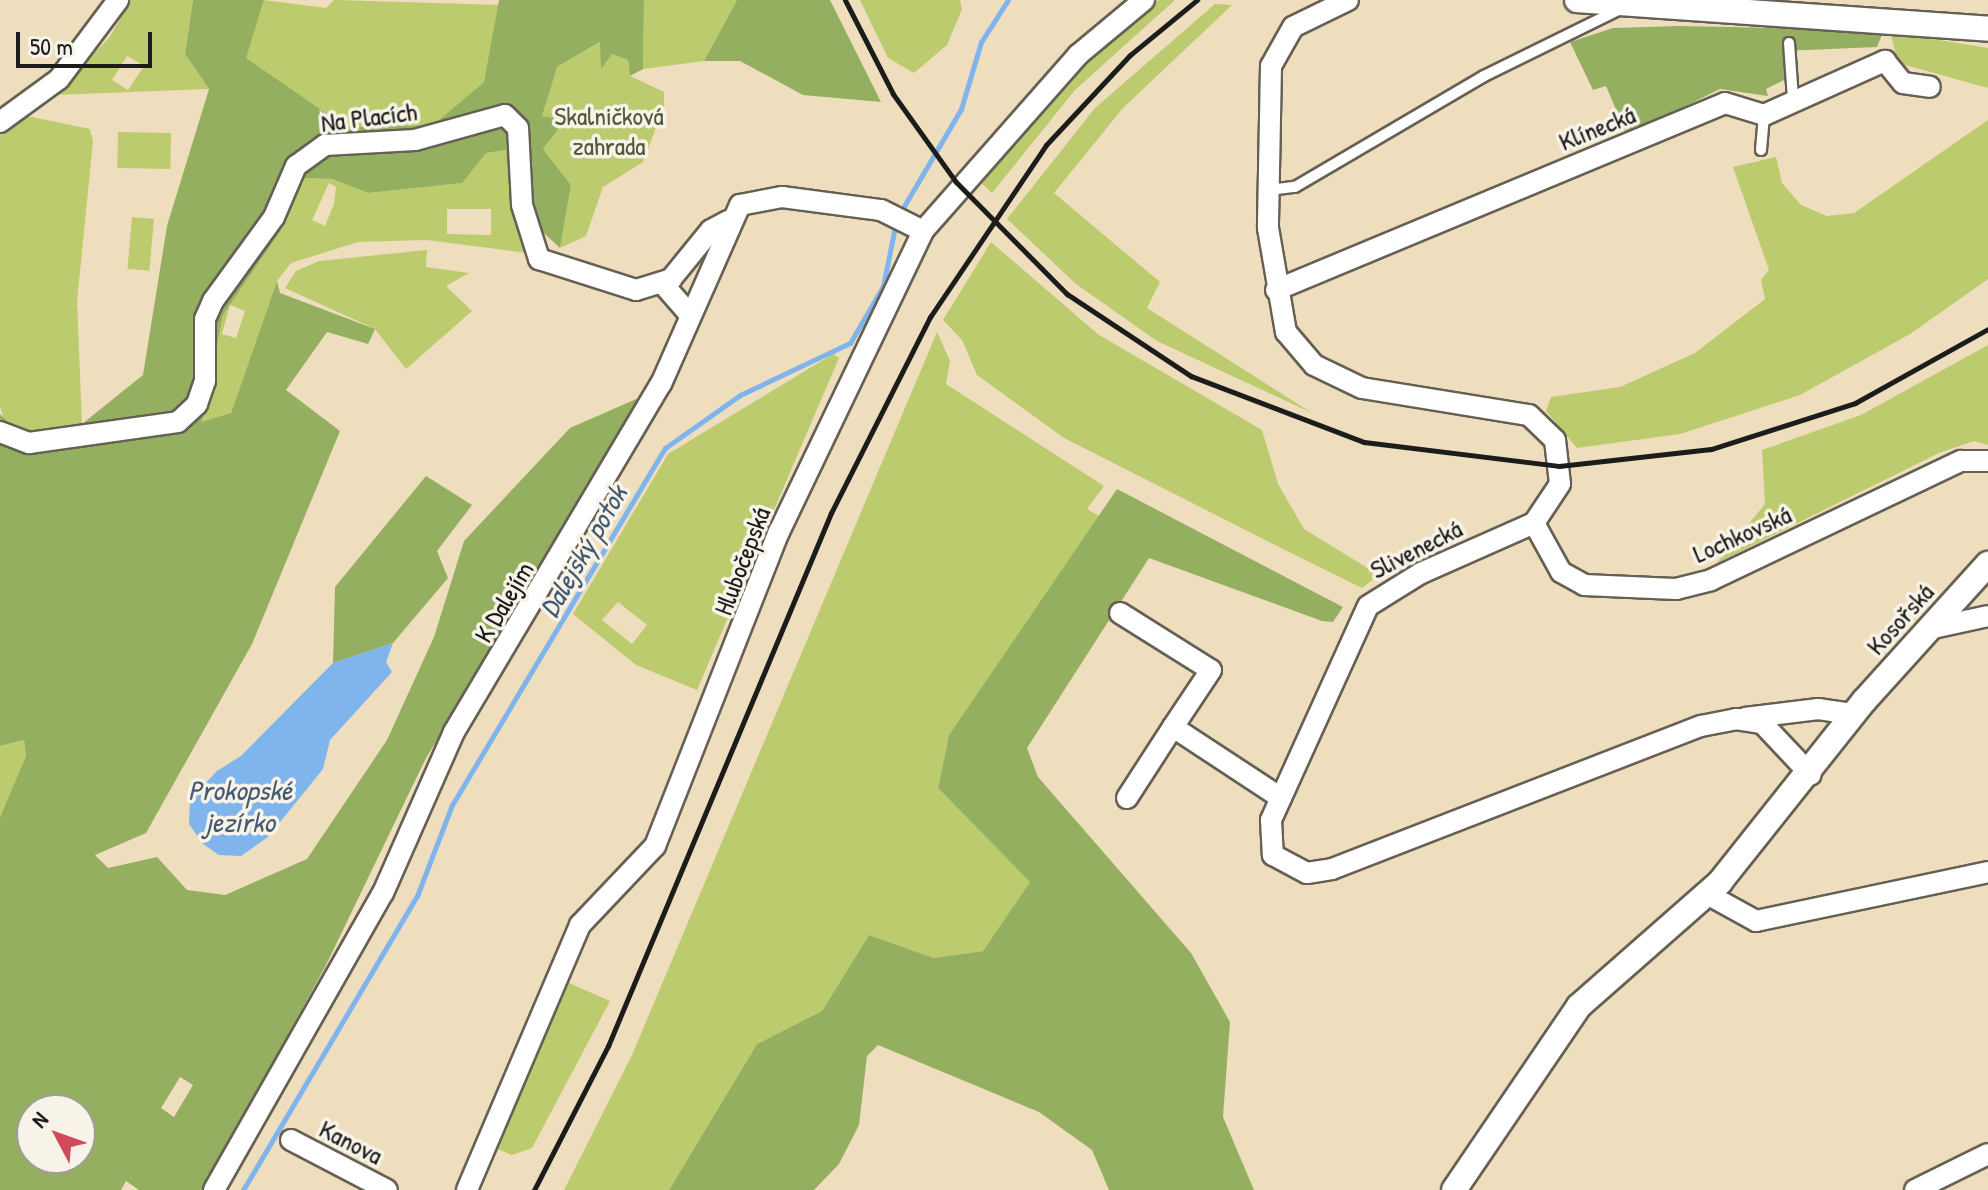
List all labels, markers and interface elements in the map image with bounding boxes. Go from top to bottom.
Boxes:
scale bar [20,16,156,66]
text: 50 m [30,30,73,62]
street label: Na Placích [319,96,419,138]
street label: Klínecká [1554,99,1640,157]
park label: Skalničková zahrada [554,100,664,162]
water label: Dalejský potok [532,479,634,623]
street label: Lochkovská [1688,499,1796,569]
street label: Hlubočepská [707,503,777,619]
street label: Slivenecká [1365,513,1467,585]
street label: K Dalejím [468,556,540,648]
street label: Kosořská [1860,577,1940,661]
water label: Prokopské jezírko [188,773,292,839]
north arrow [16,1094,96,1174]
text: N [24,1105,55,1134]
street label: Kanova [314,1113,388,1171]

